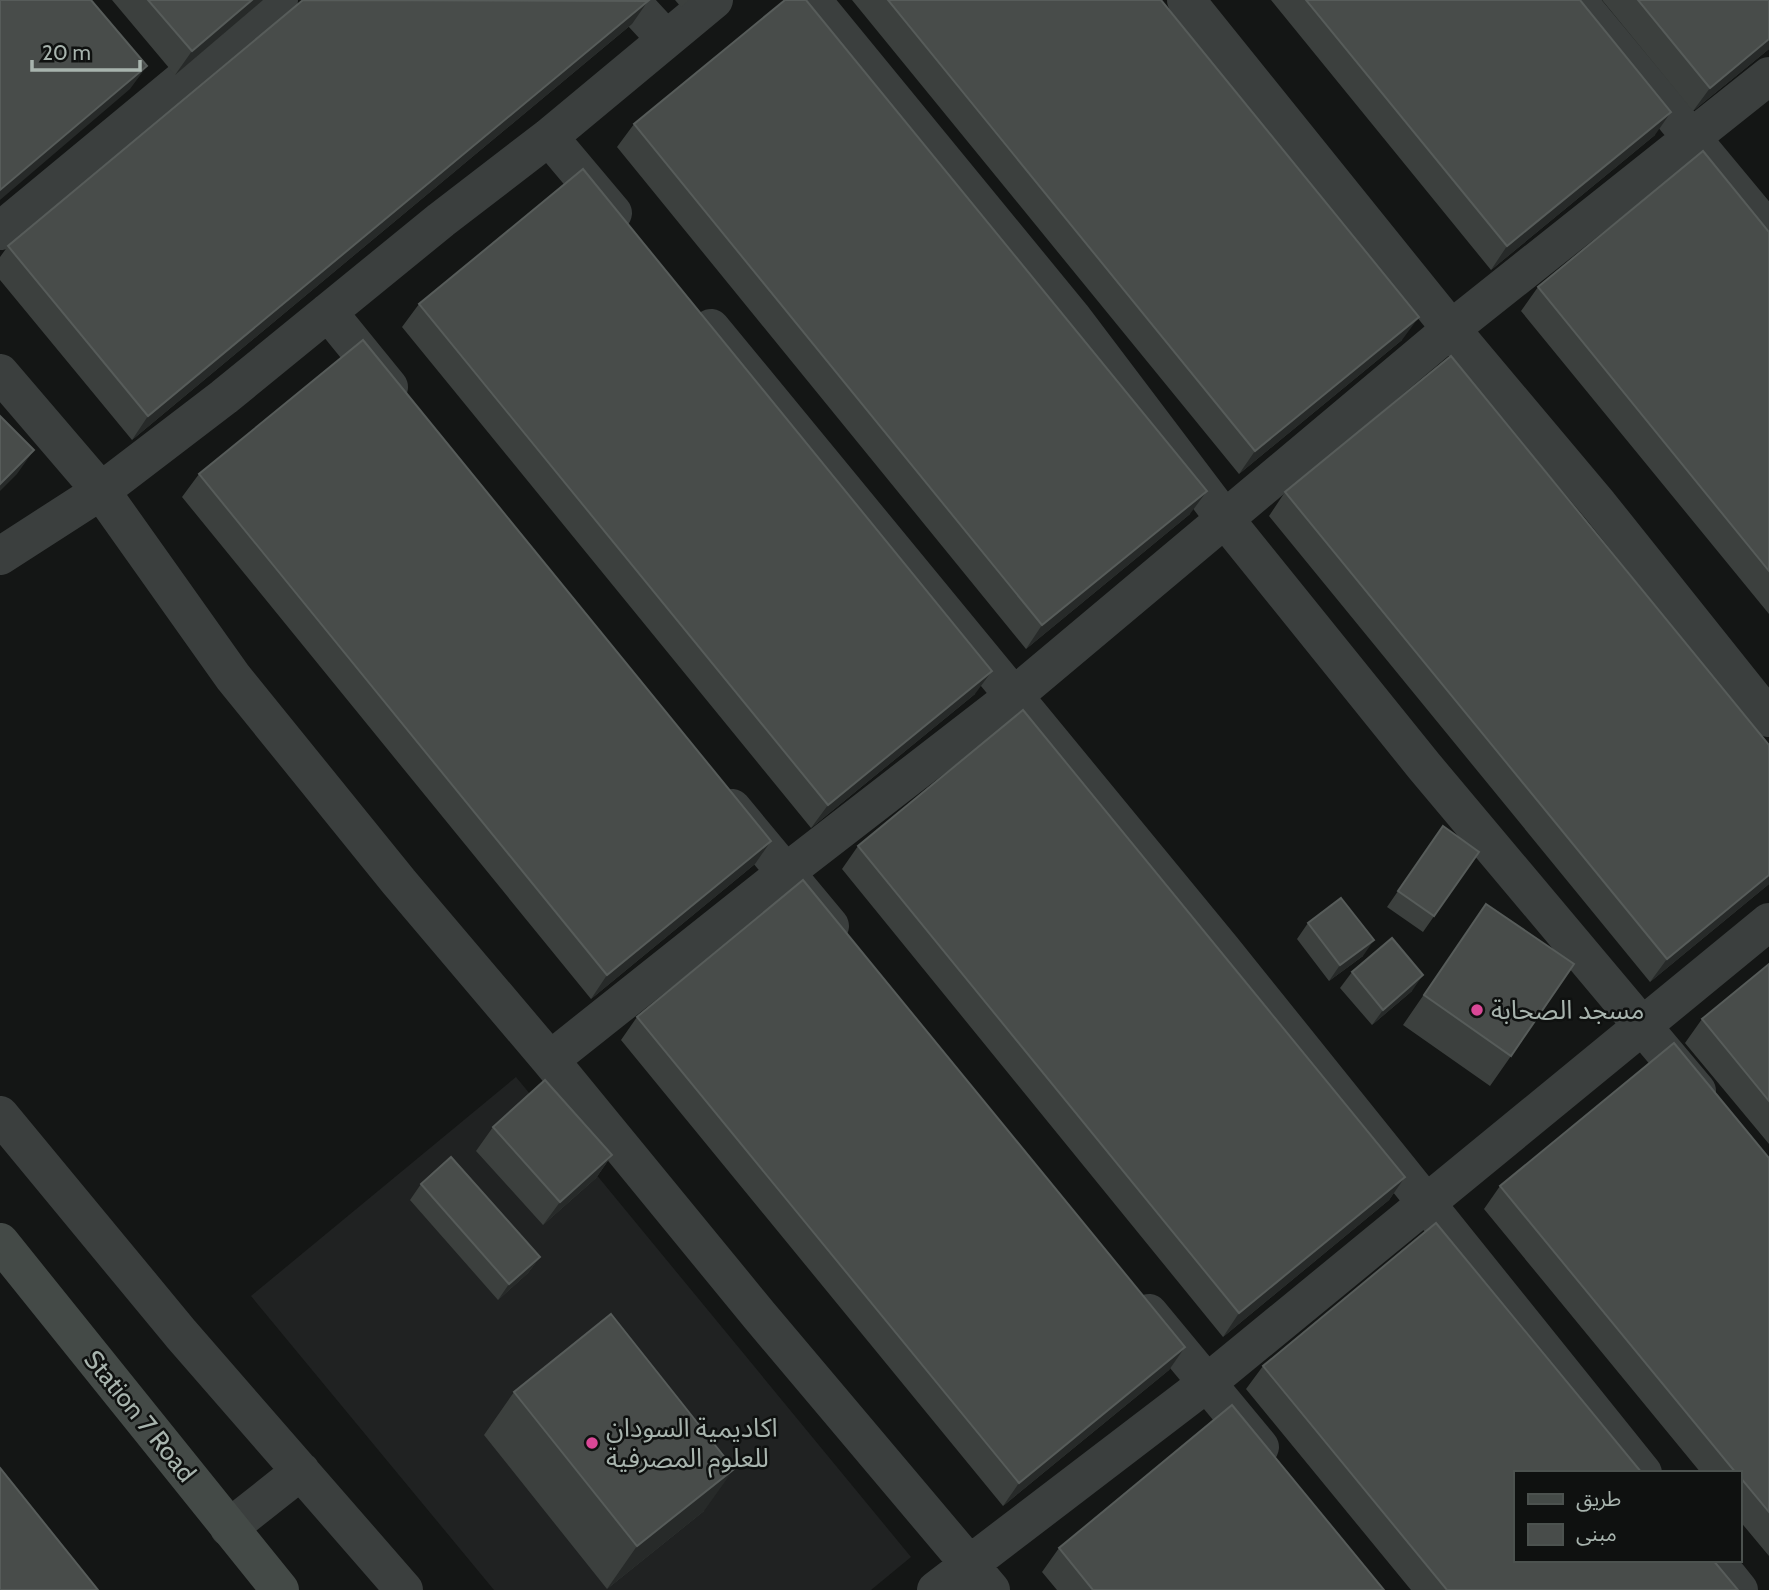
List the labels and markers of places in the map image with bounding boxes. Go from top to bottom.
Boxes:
place label: مسجد الصحابة [1491,994,1644,1026]
marker: مسجد الصحابة [1469,1002,1485,1018]
place label: اكاديمية السودان للعلوم المصرفية [606,1412,778,1478]
marker: اكاديمية السودان للعلوم المصرفية [584,1435,600,1451]

